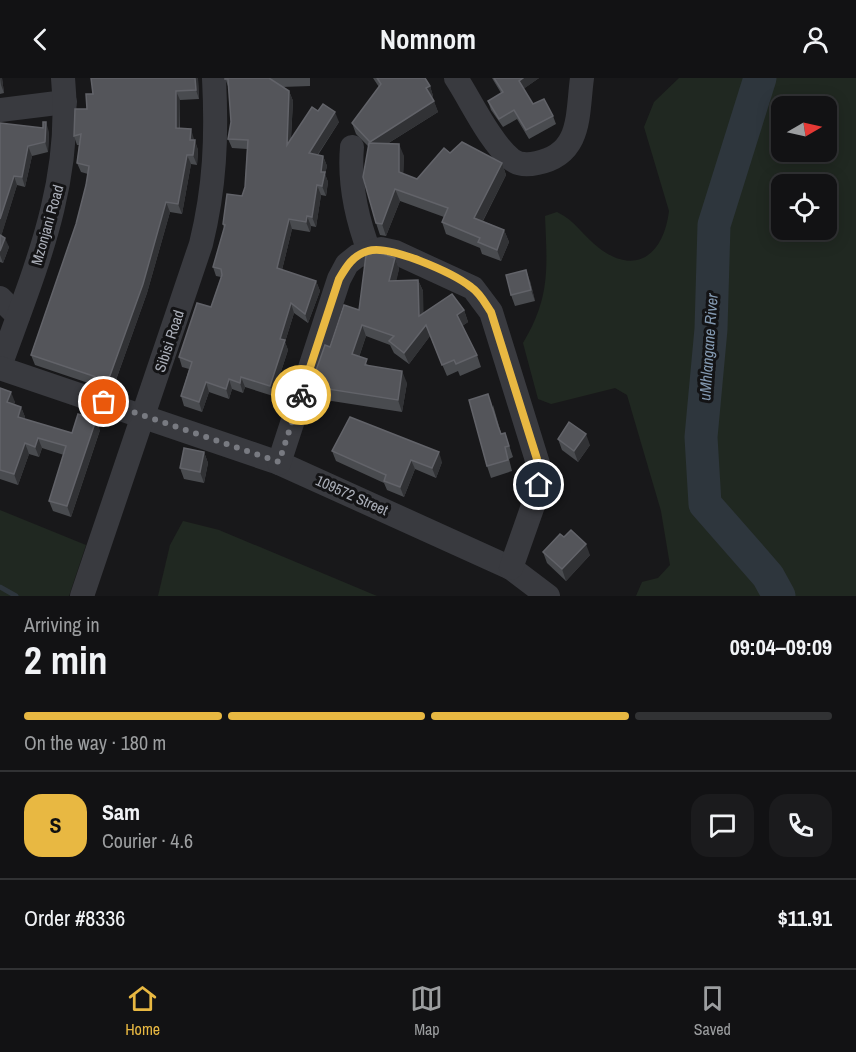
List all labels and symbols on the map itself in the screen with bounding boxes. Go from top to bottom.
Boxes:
north arrow [771,96,837,162]
street label: Mzonjani Road [26,182,68,268]
water label: uMhlangane River [693,292,723,401]
street label: Sibisi Road [149,307,189,375]
courier [271,365,331,425]
pin [78,376,129,427]
pin [513,459,564,510]
street label: 109572 Street [312,470,392,521]

